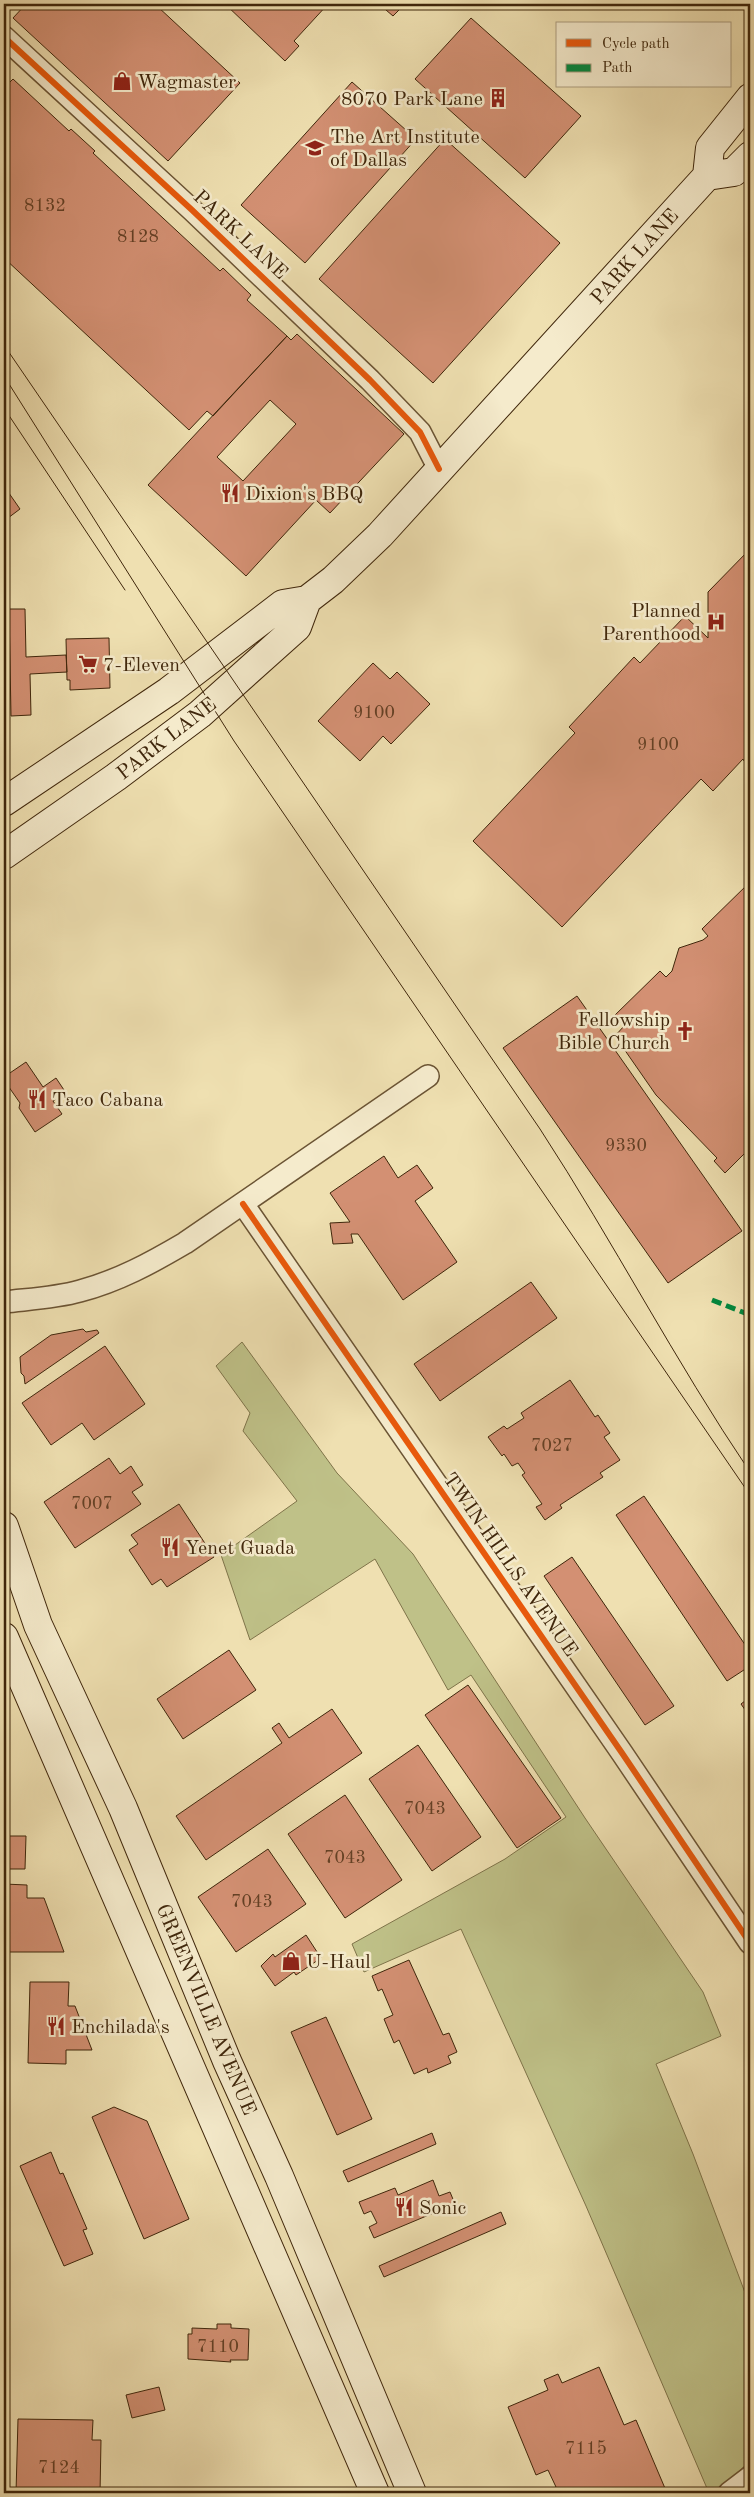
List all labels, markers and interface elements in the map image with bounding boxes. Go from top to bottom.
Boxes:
legend [556,22,732,88]
text: Cycle path [602,37,670,52]
text: Path [602,61,632,76]
shop icon: Wagmaster [111,70,133,92]
place label: Wagmaster [137,73,236,93]
building icon: 8070 Park Lane [487,87,509,109]
place label: 8070 Park Lane [341,90,483,110]
place label: The Art Institute of Dallas [330,128,480,171]
school or university icon: The Art Institute of Dallas [304,137,326,159]
street label: PARK LANE [189,187,290,284]
house number: 8132 [24,197,66,215]
street label: PARK LANE [588,206,683,309]
house number: 8128 [117,228,159,246]
restaurant icon: Dixion's BBQ [219,482,241,504]
place label: Dixion's BBQ [245,485,363,505]
place label: Planned Parenthood [602,602,701,645]
hospital icon: Planned Parenthood [705,611,727,633]
supermarket icon: 7-Eleven [77,653,99,675]
place label: 7-Eleven [103,656,180,676]
street label: PARK LANE [114,695,221,785]
house number: 9100 [353,704,395,722]
house number: 9100 [637,736,679,754]
place label: Fellowship Bible Church [558,1011,670,1054]
church icon: Fellowship Bible Church [674,1020,696,1042]
restaurant icon: Taco Cabana [26,1088,48,1110]
place label: Taco Cabana [52,1091,164,1111]
house number: 9330 [605,1137,647,1155]
house number: 7027 [531,1437,573,1455]
street label: TWIN HILLS AVENUE [438,1470,580,1661]
house number: 7007 [71,1495,113,1513]
restaurant icon: Yenet Guada [159,1536,181,1558]
place label: Yenet Guada [185,1539,295,1559]
house number: 7043 [404,1800,446,1818]
house number: 7043 [324,1849,366,1867]
house number: 7043 [231,1893,273,1911]
street label: GREENVILLE AVENUE [152,1901,259,2118]
shop icon: U-Haul [280,1950,302,1972]
place label: U-Haul [306,1953,371,1973]
restaurant icon: Enchilada's [45,2015,67,2037]
place label: Enchilada's [71,2018,170,2038]
restaurant icon: Sonic [393,2196,415,2218]
place label: Sonic [419,2199,467,2219]
house number: 7110 [197,2338,239,2356]
house number: 7115 [565,2440,607,2458]
house number: 7124 [38,2459,80,2477]

